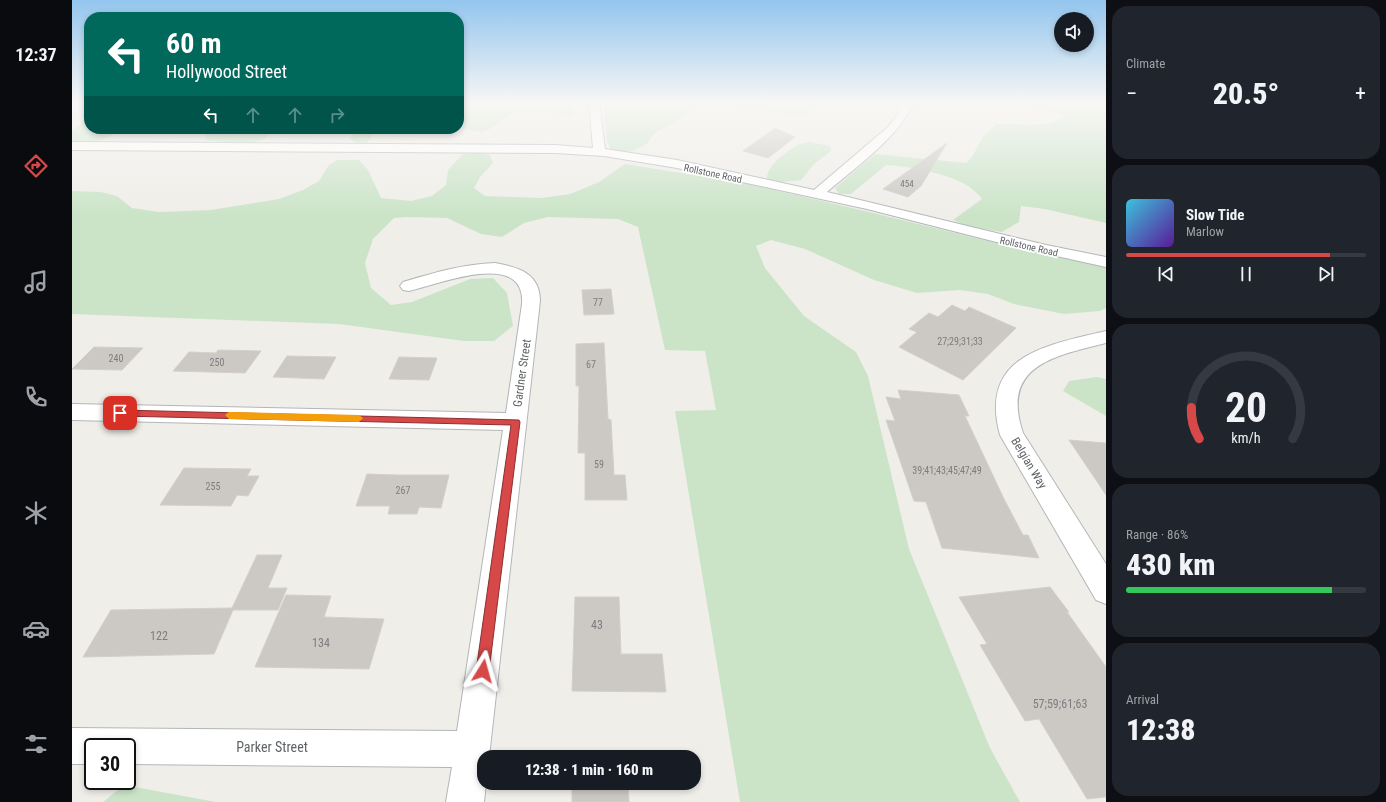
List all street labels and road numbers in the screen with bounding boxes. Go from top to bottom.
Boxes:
street label: Rollstone Road [683,162,743,185]
street label: Rollstone Road [999,234,1059,259]
street label: Gardner Street [510,338,534,408]
street label: Belgian Way [1008,435,1050,491]
street label: Parker Street [236,739,308,755]

